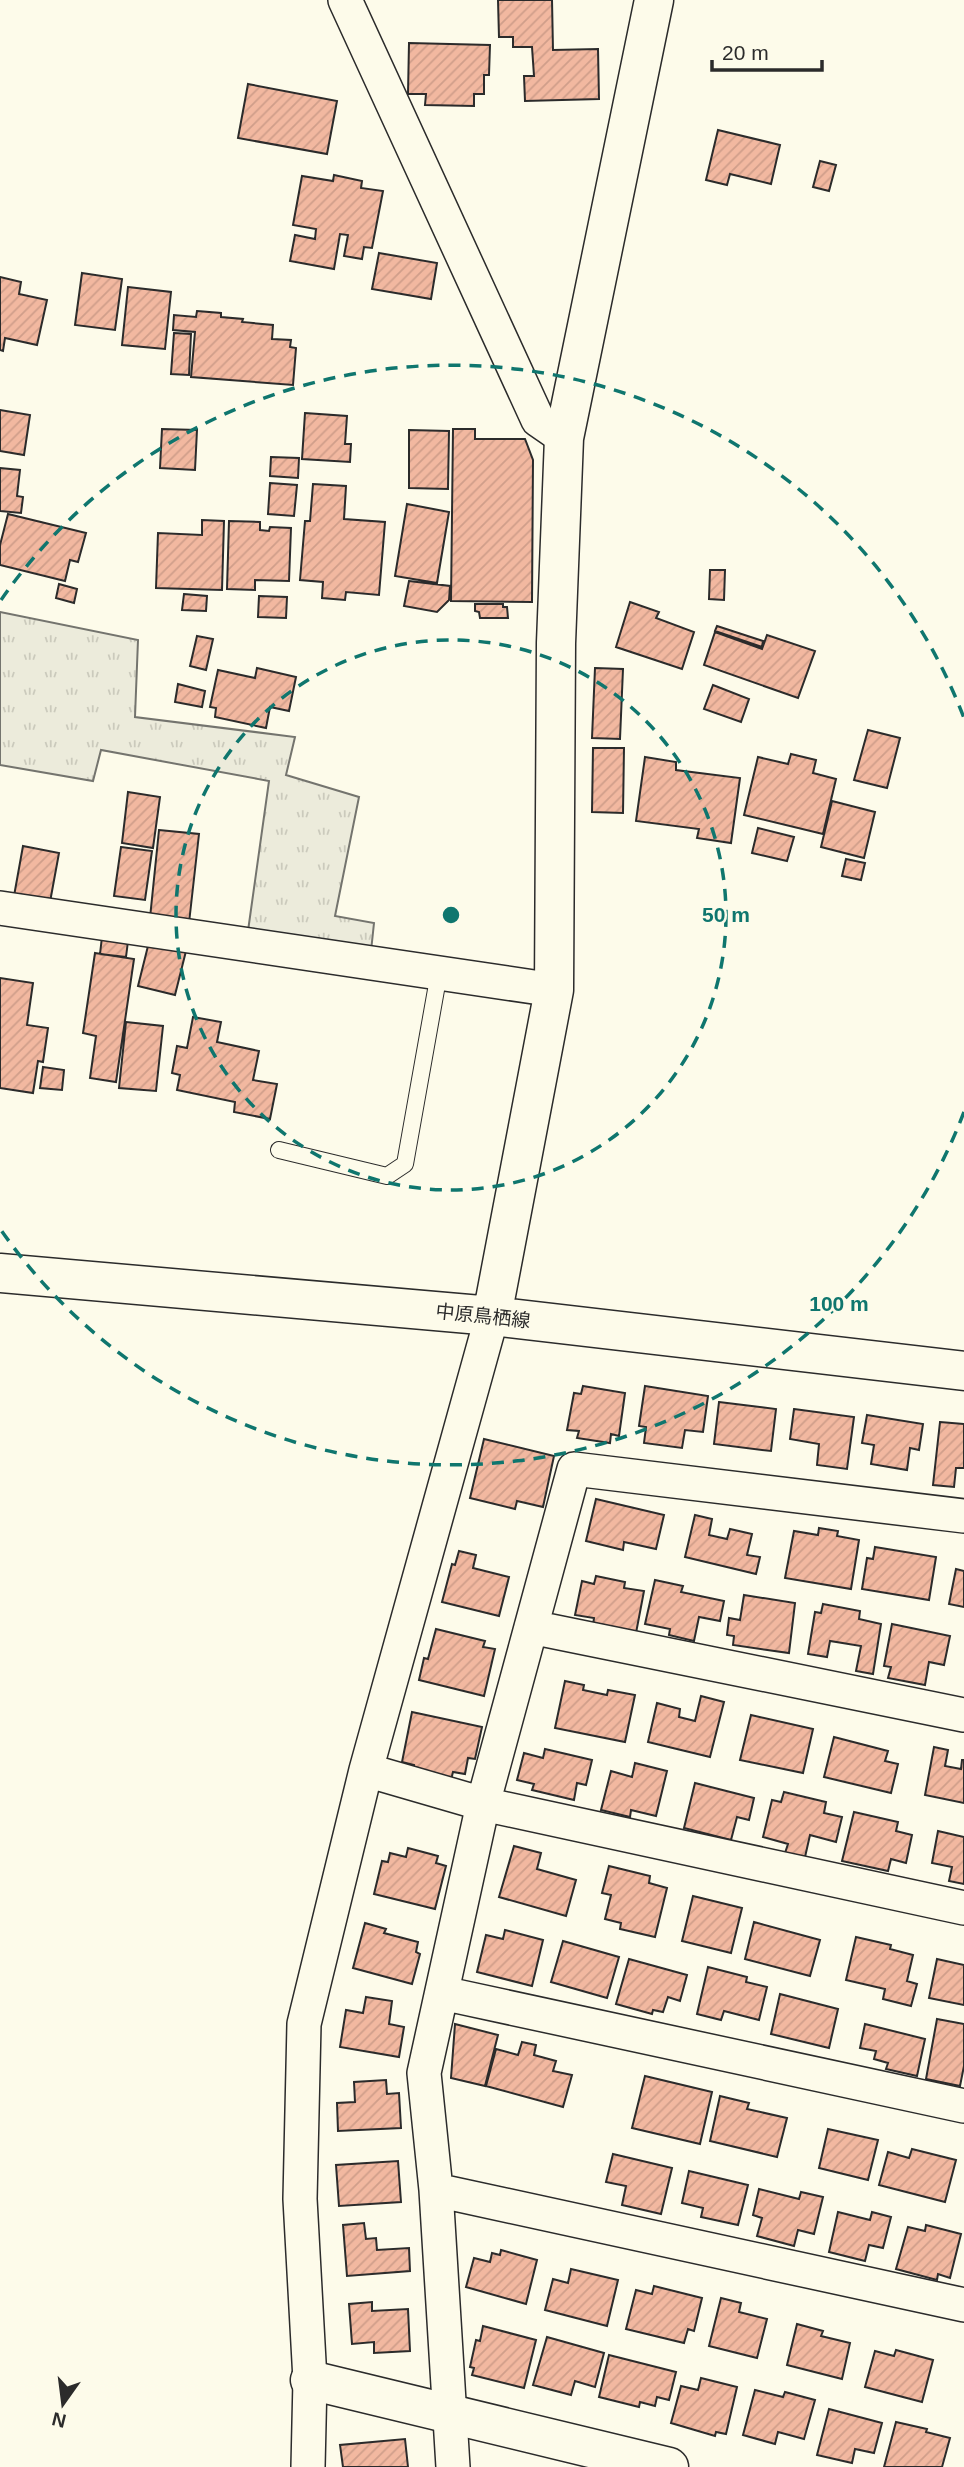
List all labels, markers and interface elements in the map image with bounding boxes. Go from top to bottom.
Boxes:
scale bar [712,28,822,72]
text: 20 m [722,41,769,64]
centre of rings [439,903,463,927]
text: 50 m [702,903,750,926]
text: 100 m [809,1292,869,1315]
street label: 中原鳥栖線 [435,1301,531,1331]
north arrow [28,2369,98,2439]
text: N [50,2408,68,2432]

